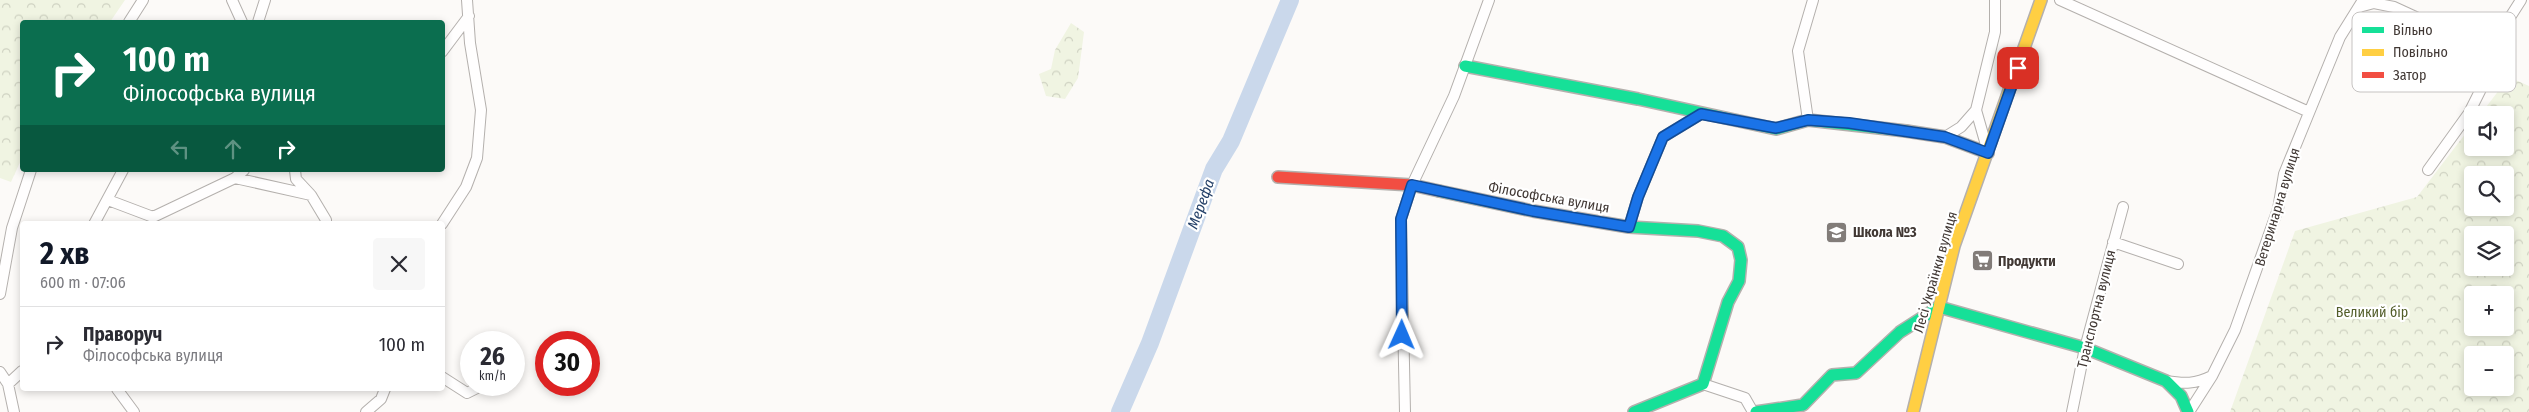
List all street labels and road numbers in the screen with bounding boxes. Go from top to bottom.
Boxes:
street label: Ветеринарна вулиця [2251,146,2304,268]
street label: Філософська вулиця [1487,178,1611,217]
street label: Лесі Українки вулиця [1910,209,1961,335]
street label: Транспортна вулиця [2074,248,2119,370]

